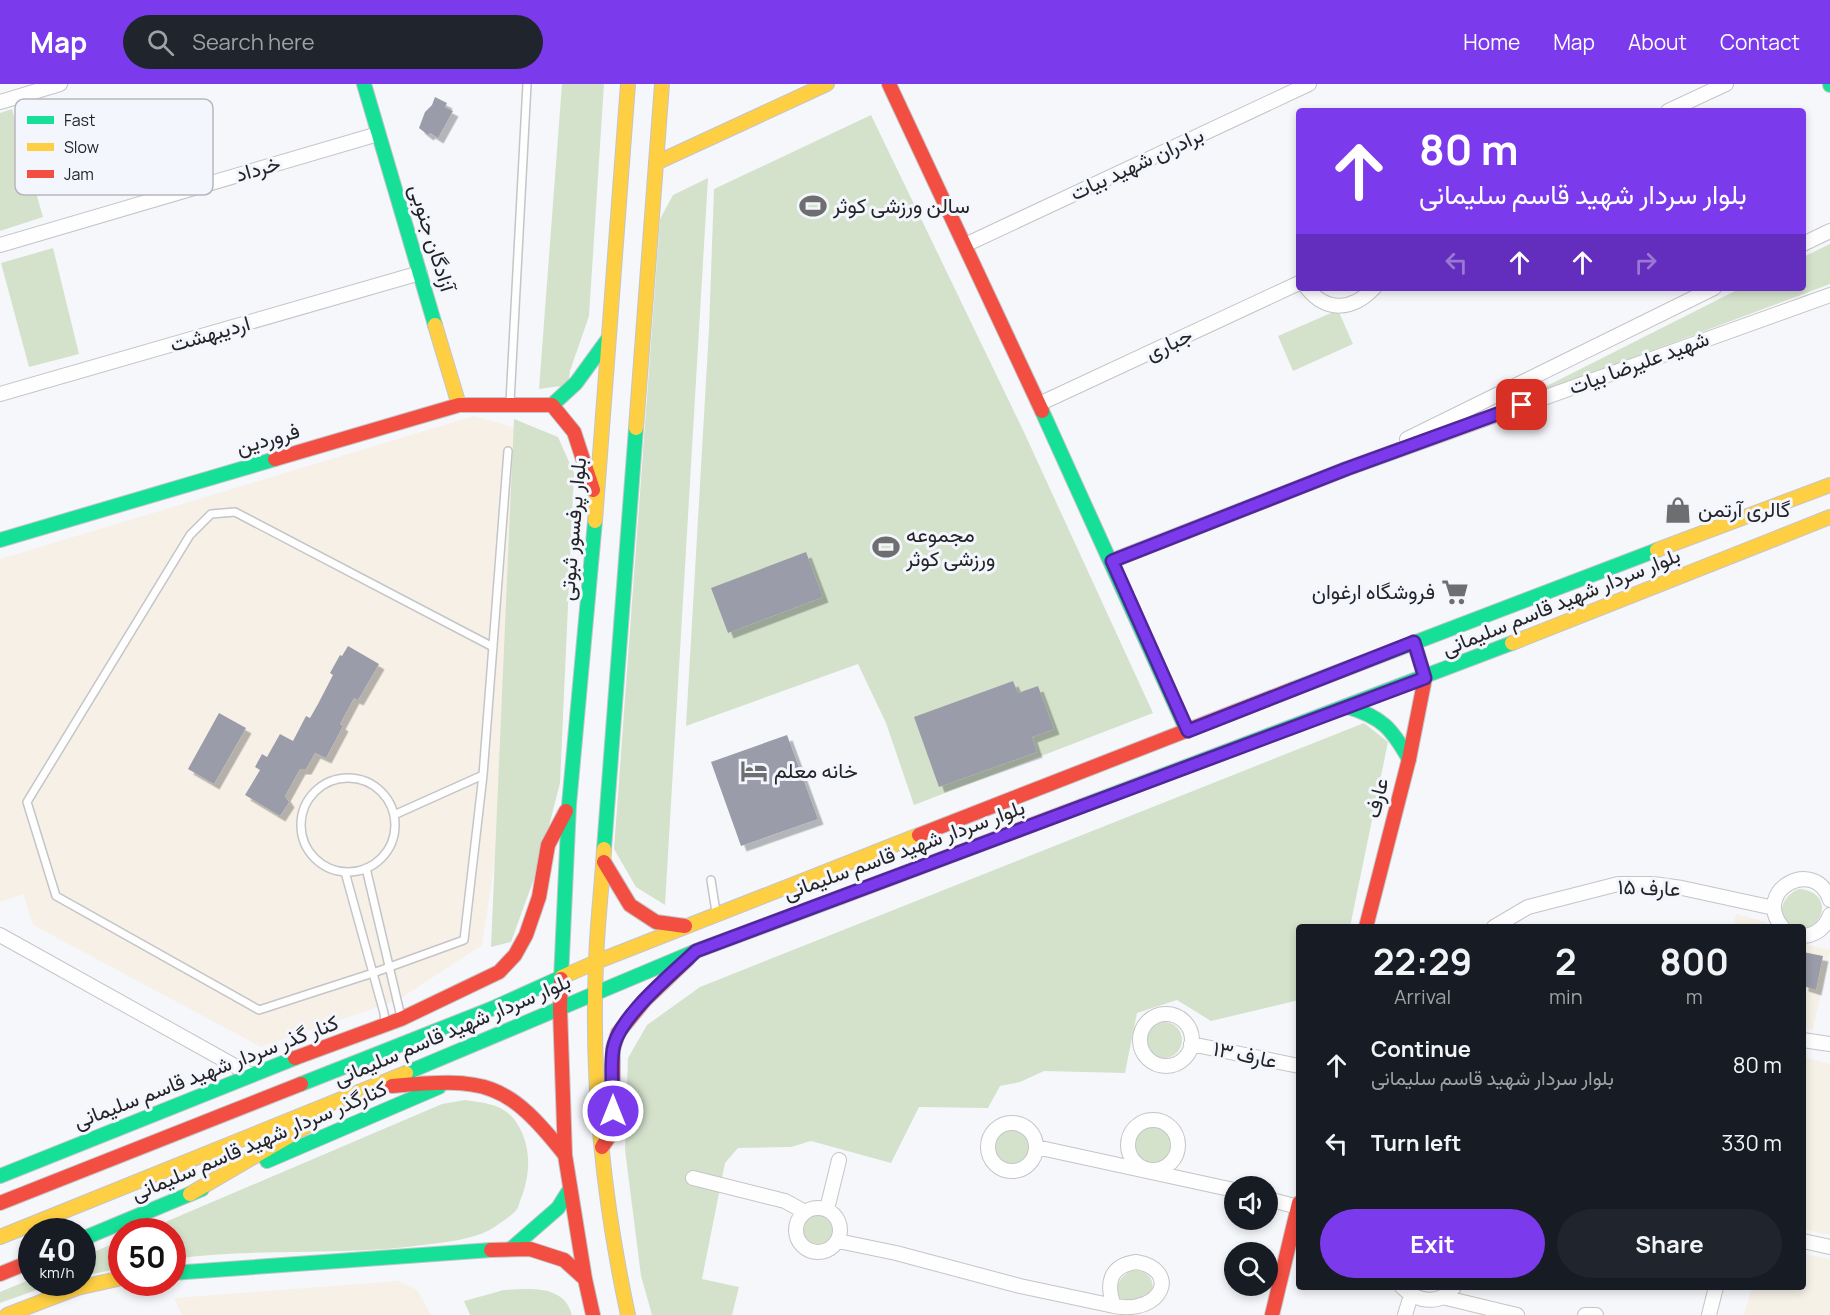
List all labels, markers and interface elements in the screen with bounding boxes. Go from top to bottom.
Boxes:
search box [123,15,543,69]
text: Map [30,23,87,61]
icon: search [144,26,177,59]
text: Search here [192,27,315,57]
text: Home [1463,28,1520,56]
text: Map [1553,28,1595,56]
text: About [1628,28,1687,56]
text: Contact [1720,28,1800,56]
legend [15,99,213,195]
text: Fast [64,109,95,131]
street label: برادران شهید بیات [1065,120,1208,206]
text: 80 m [1419,120,1519,178]
icon: ahead [1320,132,1398,210]
text: Slow [64,136,99,158]
street label: خرداد [232,148,283,188]
text: Jam [64,163,94,185]
text: بلوار سردار شهید قاسم سلیمانی [1419,175,1747,212]
street label: آزادگان جنوبی [403,181,463,297]
sports icon: سالن ورزشی کوثر [798,191,828,221]
place label: سالن ورزشی کوثر [832,191,970,219]
icon: left [1440,246,1473,279]
icon: ahead [1503,246,1536,279]
icon: ahead [1566,246,1599,279]
icon: right [1629,246,1662,279]
street label: اردیبهشت [166,308,253,358]
street label: جباری [1141,320,1197,366]
street label: شهید علیرضا بیات [1565,324,1713,400]
pin [1496,379,1547,430]
icon: arrive [1505,388,1538,421]
street label: فروردین [233,416,303,460]
street label: بلوار پرفسور ثبوتی [552,456,593,602]
shop icon: گالری آرتمن [1663,495,1693,525]
place label: گالری آرتمن [1698,495,1790,523]
place label: مجموعه ورزشی کوثر [905,520,995,572]
sports icon: مجموعه ورزشی کوثر [871,532,901,562]
street label: بلوار سردار شهید قاسم سلیمانی [1437,540,1684,663]
place label: فروشگاه ارغوان [1312,577,1435,605]
supermarket icon: فروشگاه ارغوان [1440,577,1470,607]
hotel icon: خانه معلم [739,756,769,786]
place label: خانه معلم [774,756,858,785]
street label: عارف [1358,775,1395,821]
street label: بلوار سردار شهید قاسم سلیمانی [779,792,1029,907]
street label: عارف ۱۵ [1617,872,1681,902]
text: 22:29 [1373,937,1472,986]
text: 2 [1555,937,1577,986]
text: 800 [1660,937,1729,986]
street label: بلوار سردار شهید قاسم سلیمانی [329,966,575,1093]
text: Arrival [1394,983,1451,1010]
text: min [1549,983,1583,1010]
text: m [1686,983,1703,1010]
street label: کنار گذر سردار شهید قاسم سلیمانی [69,1008,342,1136]
street label: عارف ۱۳ [1211,1034,1280,1074]
text: Continue [1371,1034,1471,1064]
icon: ahead [1320,1049,1353,1082]
text: 80 m [1733,1050,1782,1080]
text: بلوار سردار شهید قاسم سلیمانی [1371,1064,1614,1091]
street label: کنارگذر سردار شهید قاسم سلیمانی [126,1073,391,1208]
position arrow [581,1079,645,1143]
icon: left [1320,1127,1353,1160]
text: Turn left [1371,1128,1461,1158]
text: 330 m [1721,1128,1782,1158]
map controls [1224,1176,1278,1296]
button: sound [1224,1176,1278,1230]
button: Exit [1320,1209,1545,1278]
button: Share [1557,1209,1782,1278]
speed limit sign: 50 [108,1218,186,1296]
text: 40 [38,1229,76,1270]
button: search [1224,1242,1278,1296]
text: km/h [40,1262,74,1283]

